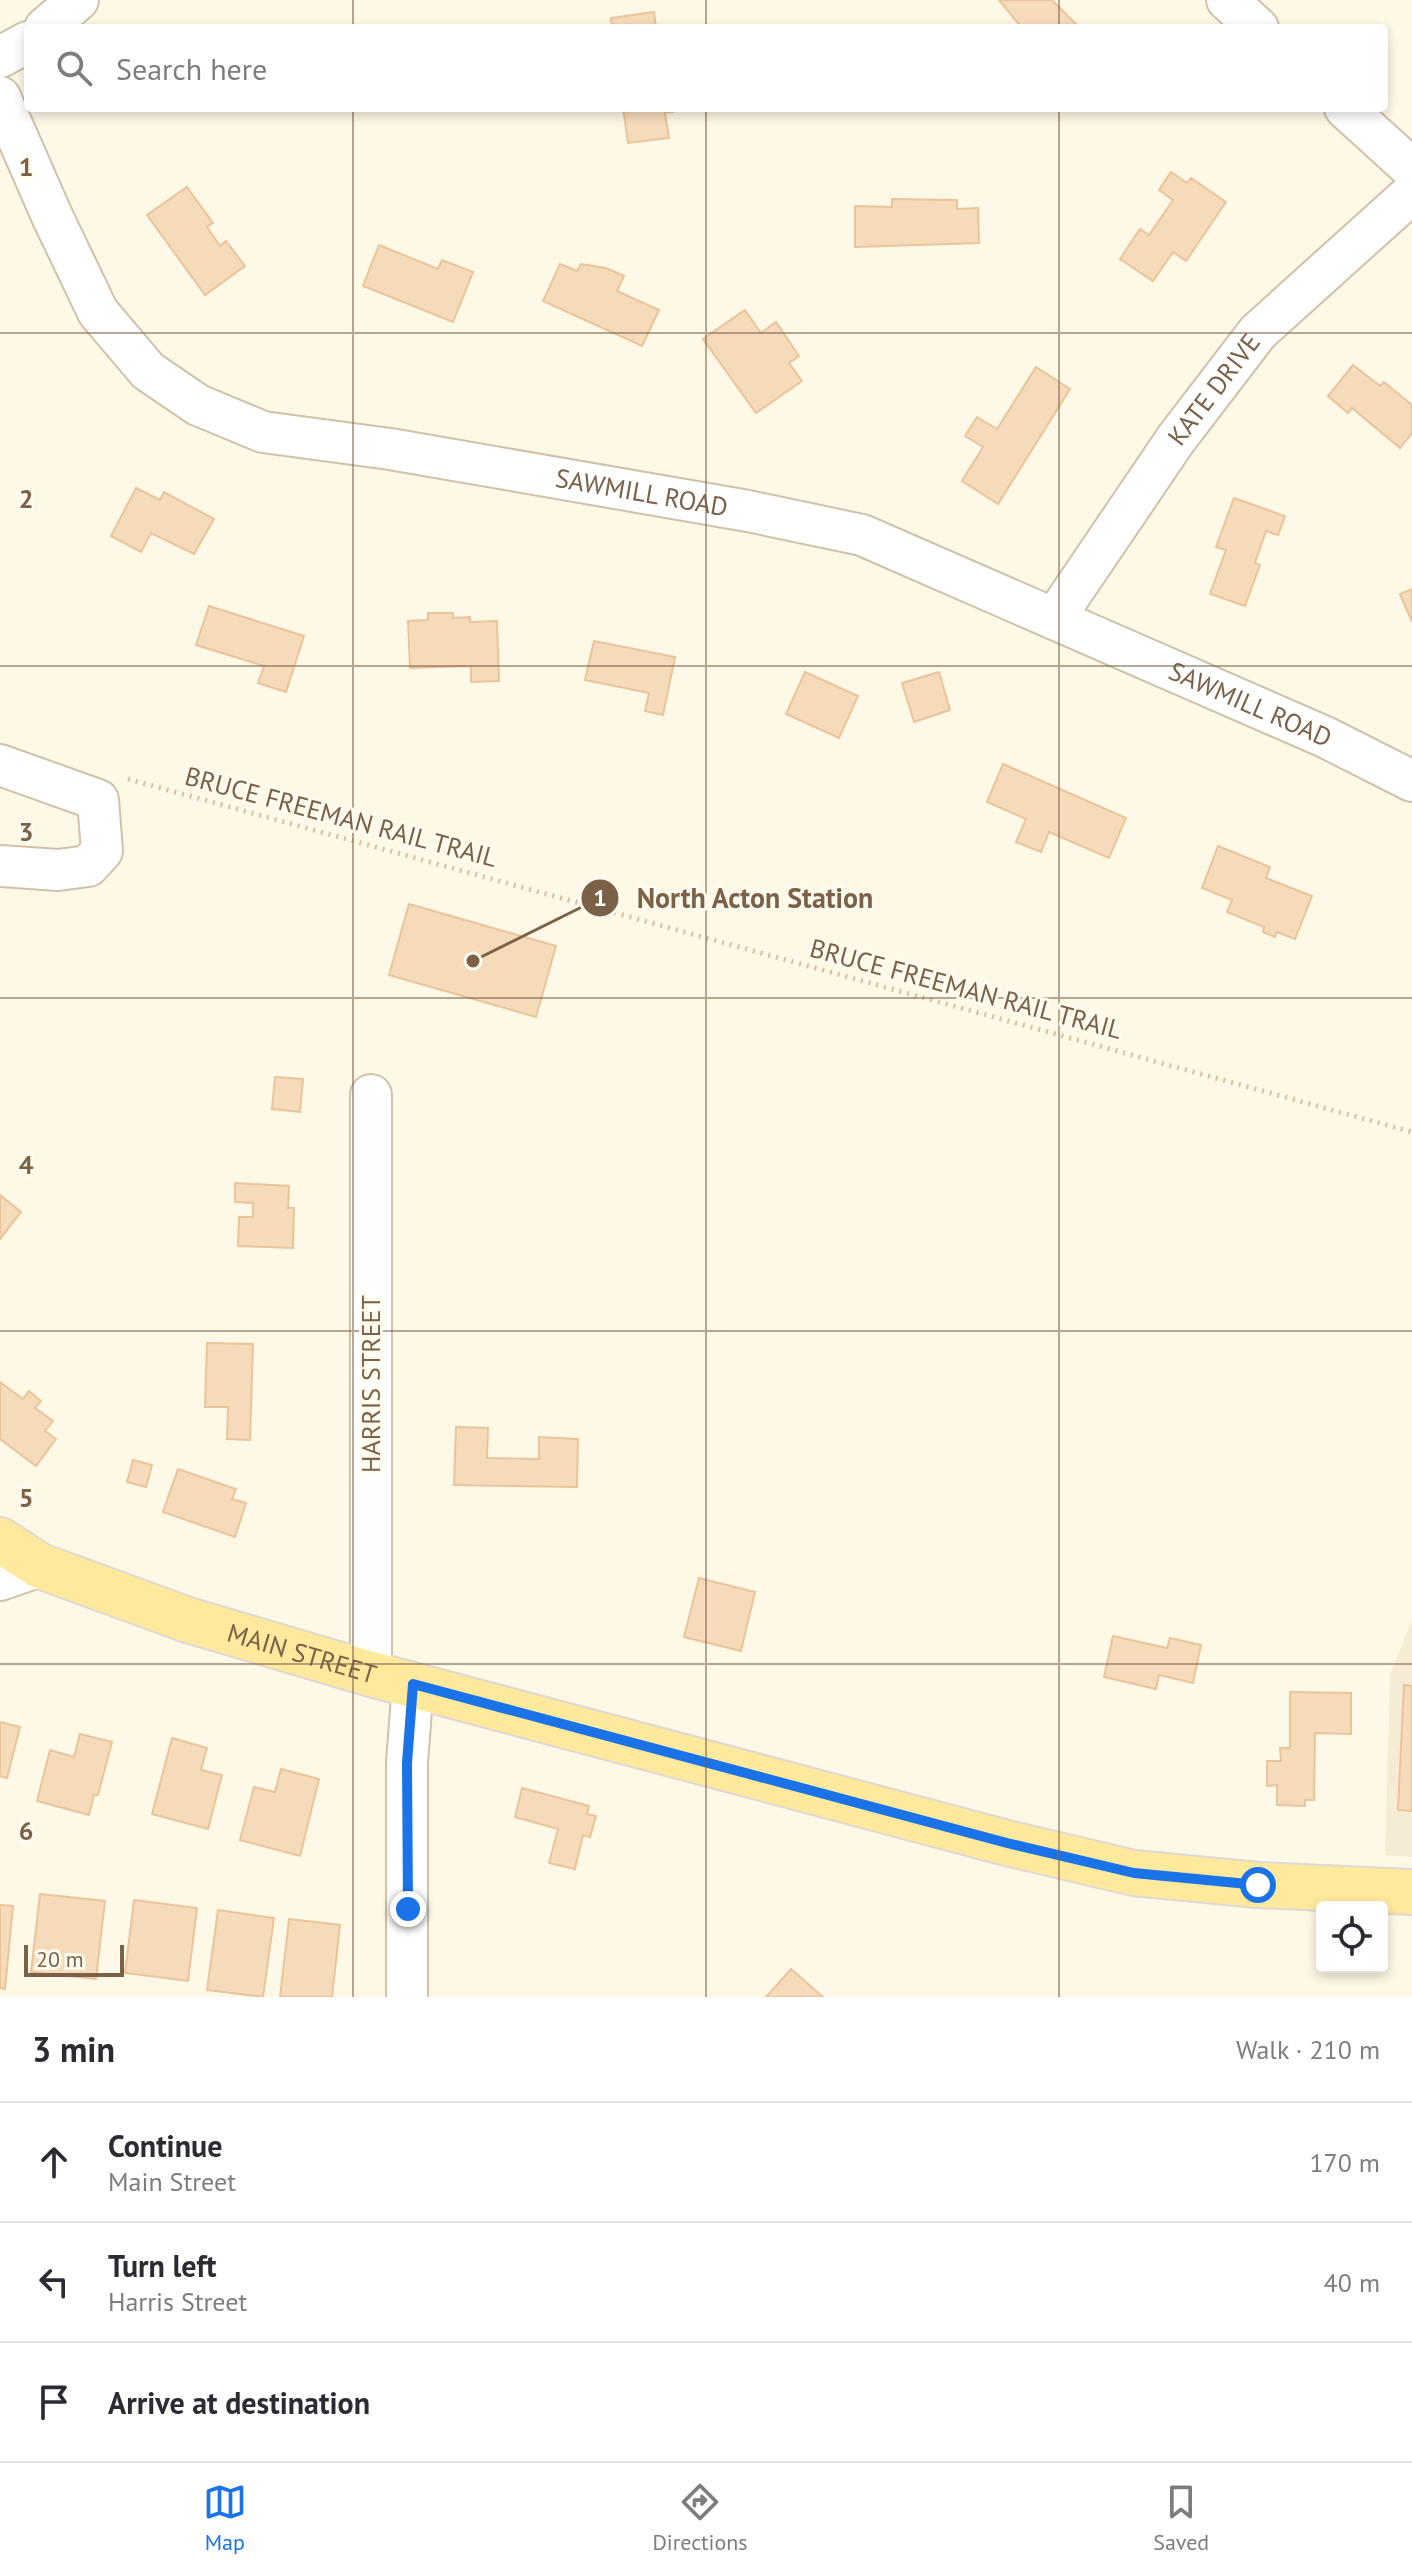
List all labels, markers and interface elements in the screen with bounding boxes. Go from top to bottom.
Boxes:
search box [24,24,1388,112]
icon: search [52,46,96,90]
text: Search here [116,49,267,88]
text: 1 [19,150,33,183]
street label: KATE DRIVE [1160,326,1267,452]
street label: SAWMILL ROAD [553,461,730,523]
text: 2 [19,482,33,515]
street label: SAWMILL ROAD [1164,654,1337,754]
street label: BRUCE FREEMAN RAIL TRAIL [181,759,501,874]
text: 3 [19,815,33,848]
callout: North Acton Station [580,872,889,924]
text: North Acton Station [637,879,873,916]
text: 1 [593,882,607,913]
street label: BRUCE FREEMAN RAIL TRAIL [806,931,1126,1046]
text: 4 [19,1148,34,1181]
street label: HARRIS STREET [354,1295,387,1473]
text: 5 [19,1481,33,1514]
street label: MAIN STREET [224,1616,380,1691]
text: 6 [19,1814,33,1847]
route start [1240,1867,1276,1903]
route end [390,1891,426,1927]
map controls [1316,1901,1388,1973]
button: locate [1316,1901,1388,1973]
scale bar [24,1941,124,1977]
text: 20 m [36,1945,84,1973]
text: 3 min [32,2027,115,2071]
text: Walk · 210 m [1236,2033,1380,2066]
text: Continue [108,2126,222,2165]
icon: ahead [32,2140,76,2184]
text: 170 m [1309,2146,1380,2179]
text: Main Street [108,2165,236,2198]
text: Turn left [108,2246,216,2285]
icon: left [32,2260,76,2304]
text: 40 m [1324,2266,1380,2299]
text: Harris Street [108,2285,247,2318]
icon: arrive [32,2380,76,2424]
text: Arrive at destination [108,2383,370,2422]
tab: Map [203,2480,247,2556]
tab: Directions [652,2480,748,2556]
tab: Saved [1153,2480,1209,2556]

